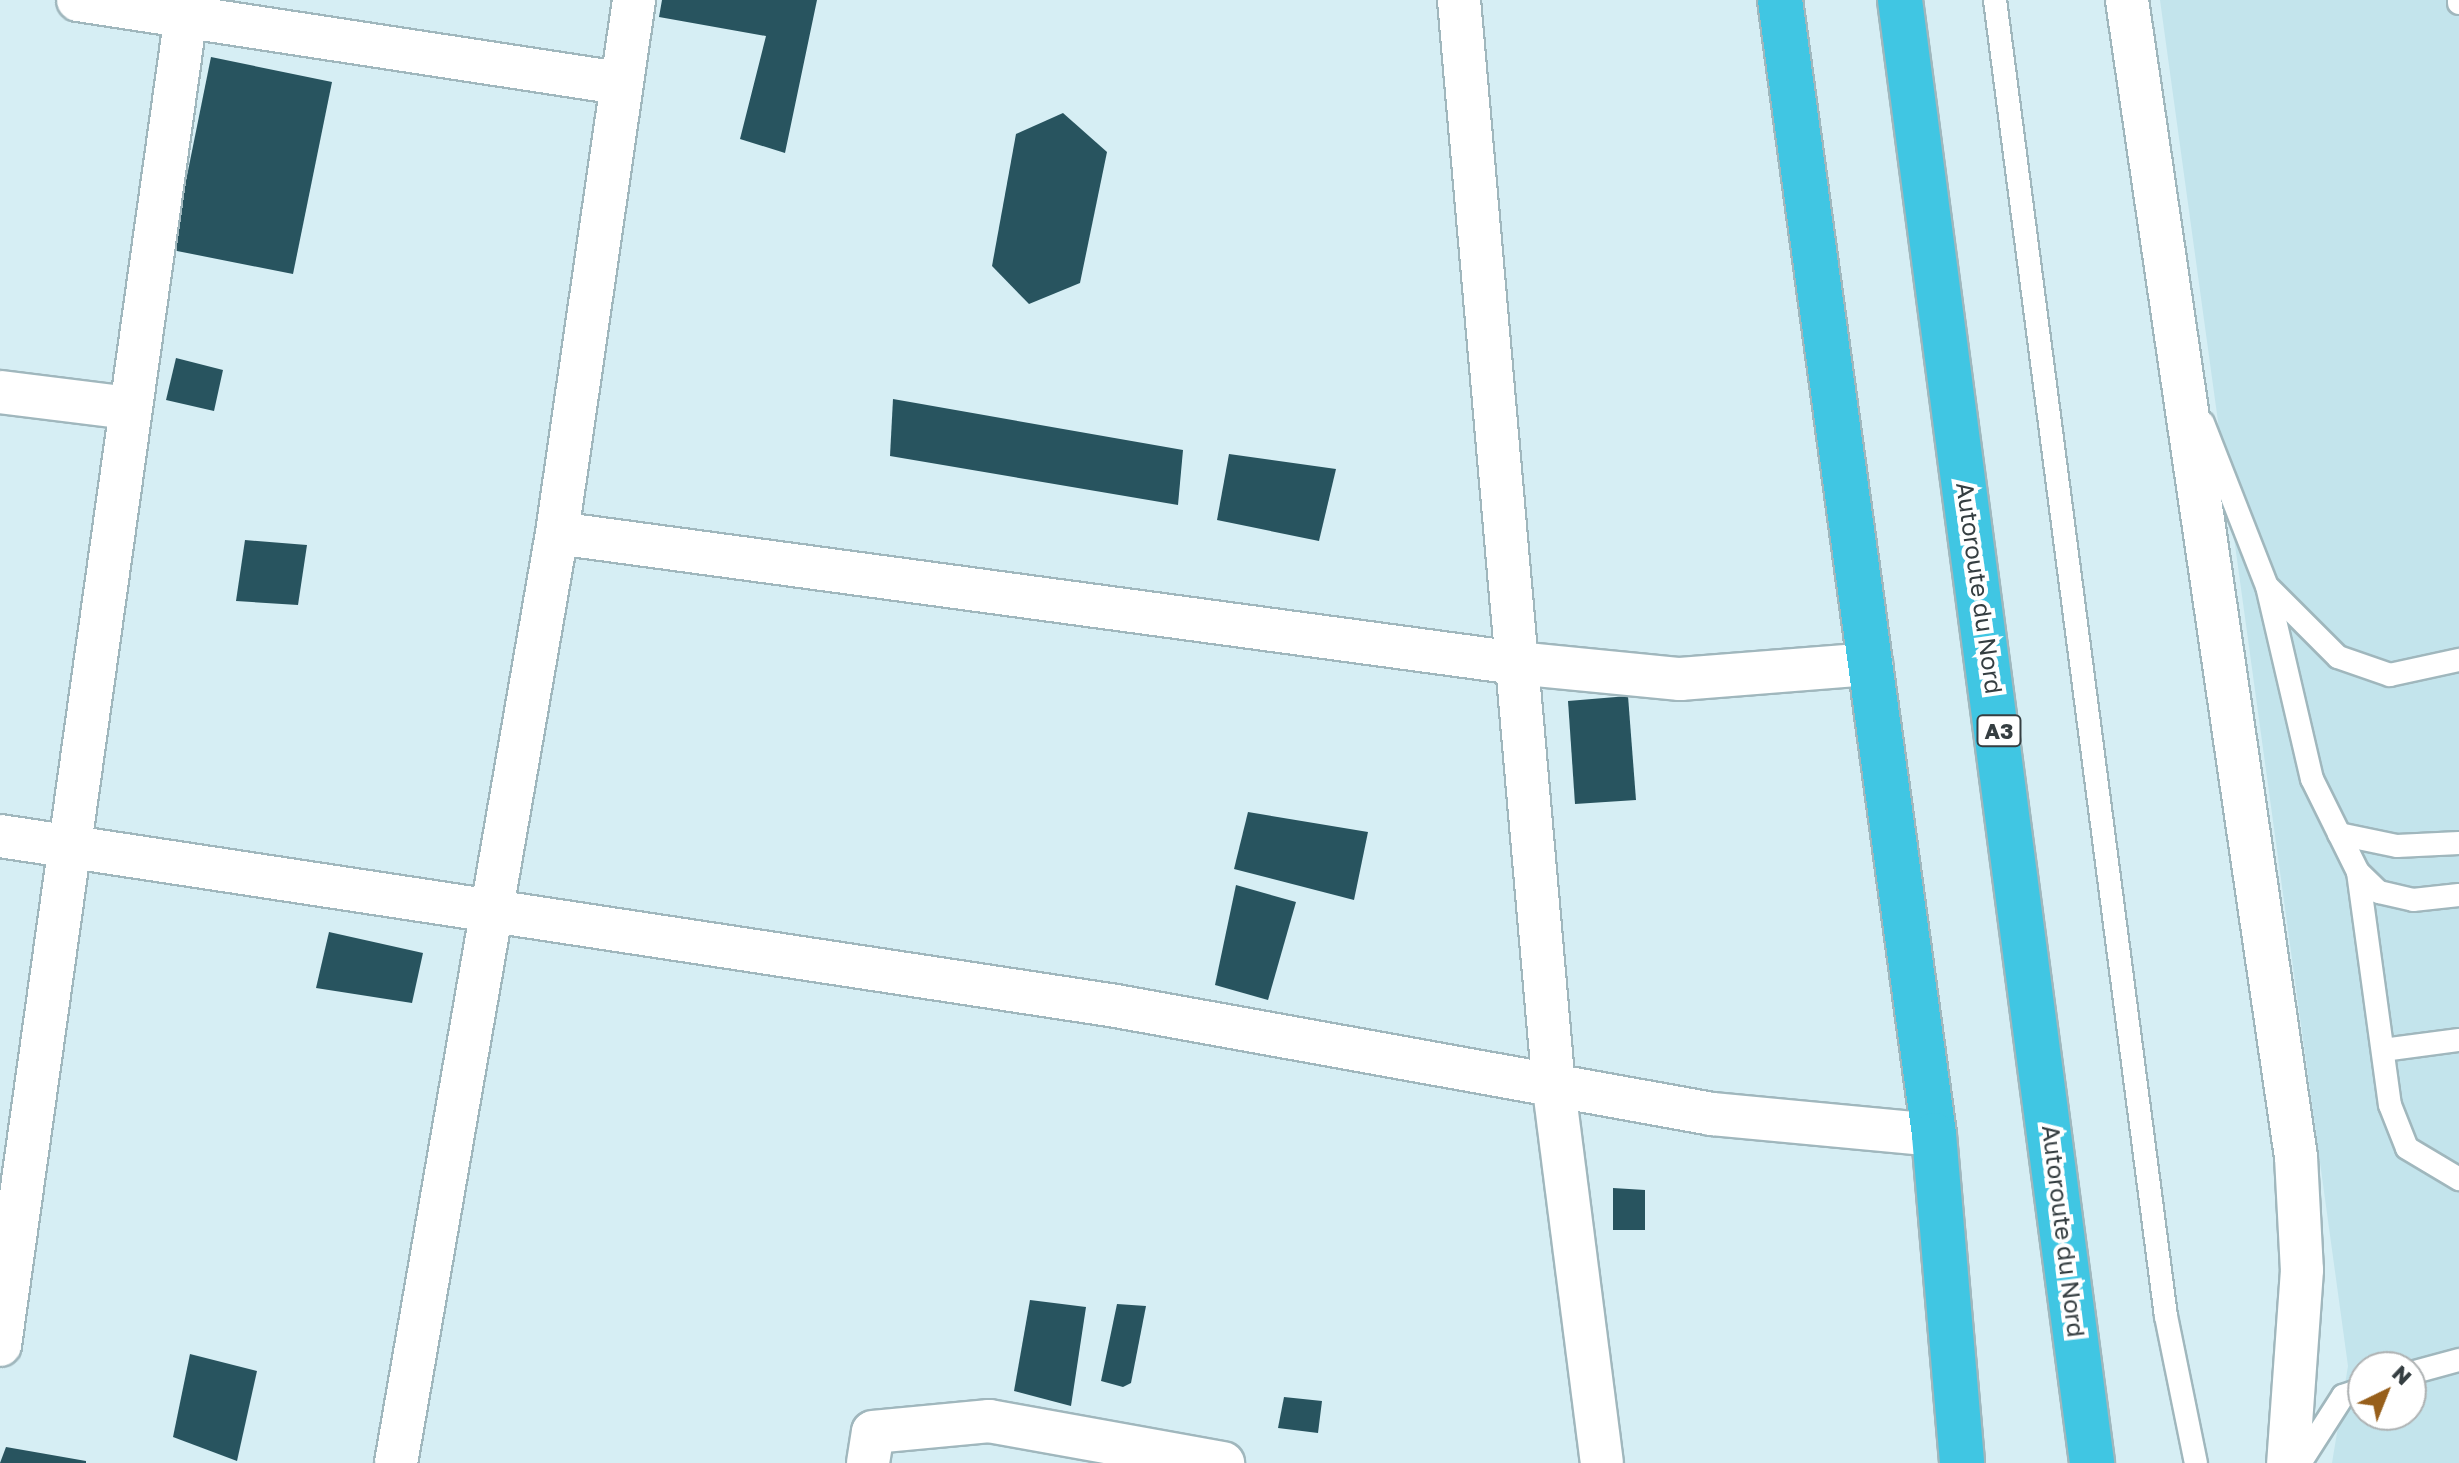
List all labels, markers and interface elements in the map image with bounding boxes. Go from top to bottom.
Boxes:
street label: Autoroute du Nord [1951,480,2009,696]
road number: A3 [1975,713,2023,749]
street label: Autoroute du Nord [2037,1123,2091,1339]
north arrow [2347,1351,2427,1431]
text: N [2387,1359,2418,1390]

